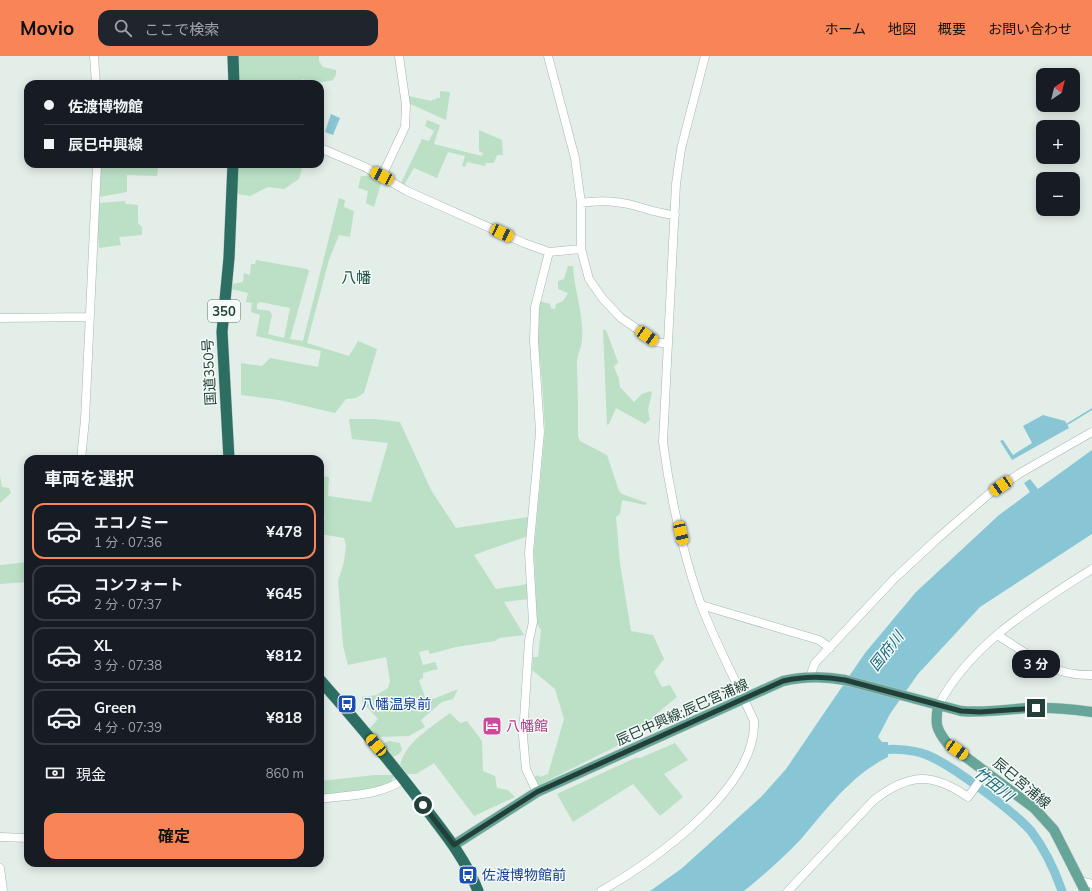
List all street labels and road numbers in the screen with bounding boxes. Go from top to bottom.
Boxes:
road number: 350 [208,300,240,322]
street label: 国道350号 [198,338,220,406]
street label: 辰巳中興線;辰巳宮浦線 [613,675,751,749]
street label: 辰巳宮浦線 [989,754,1055,812]

